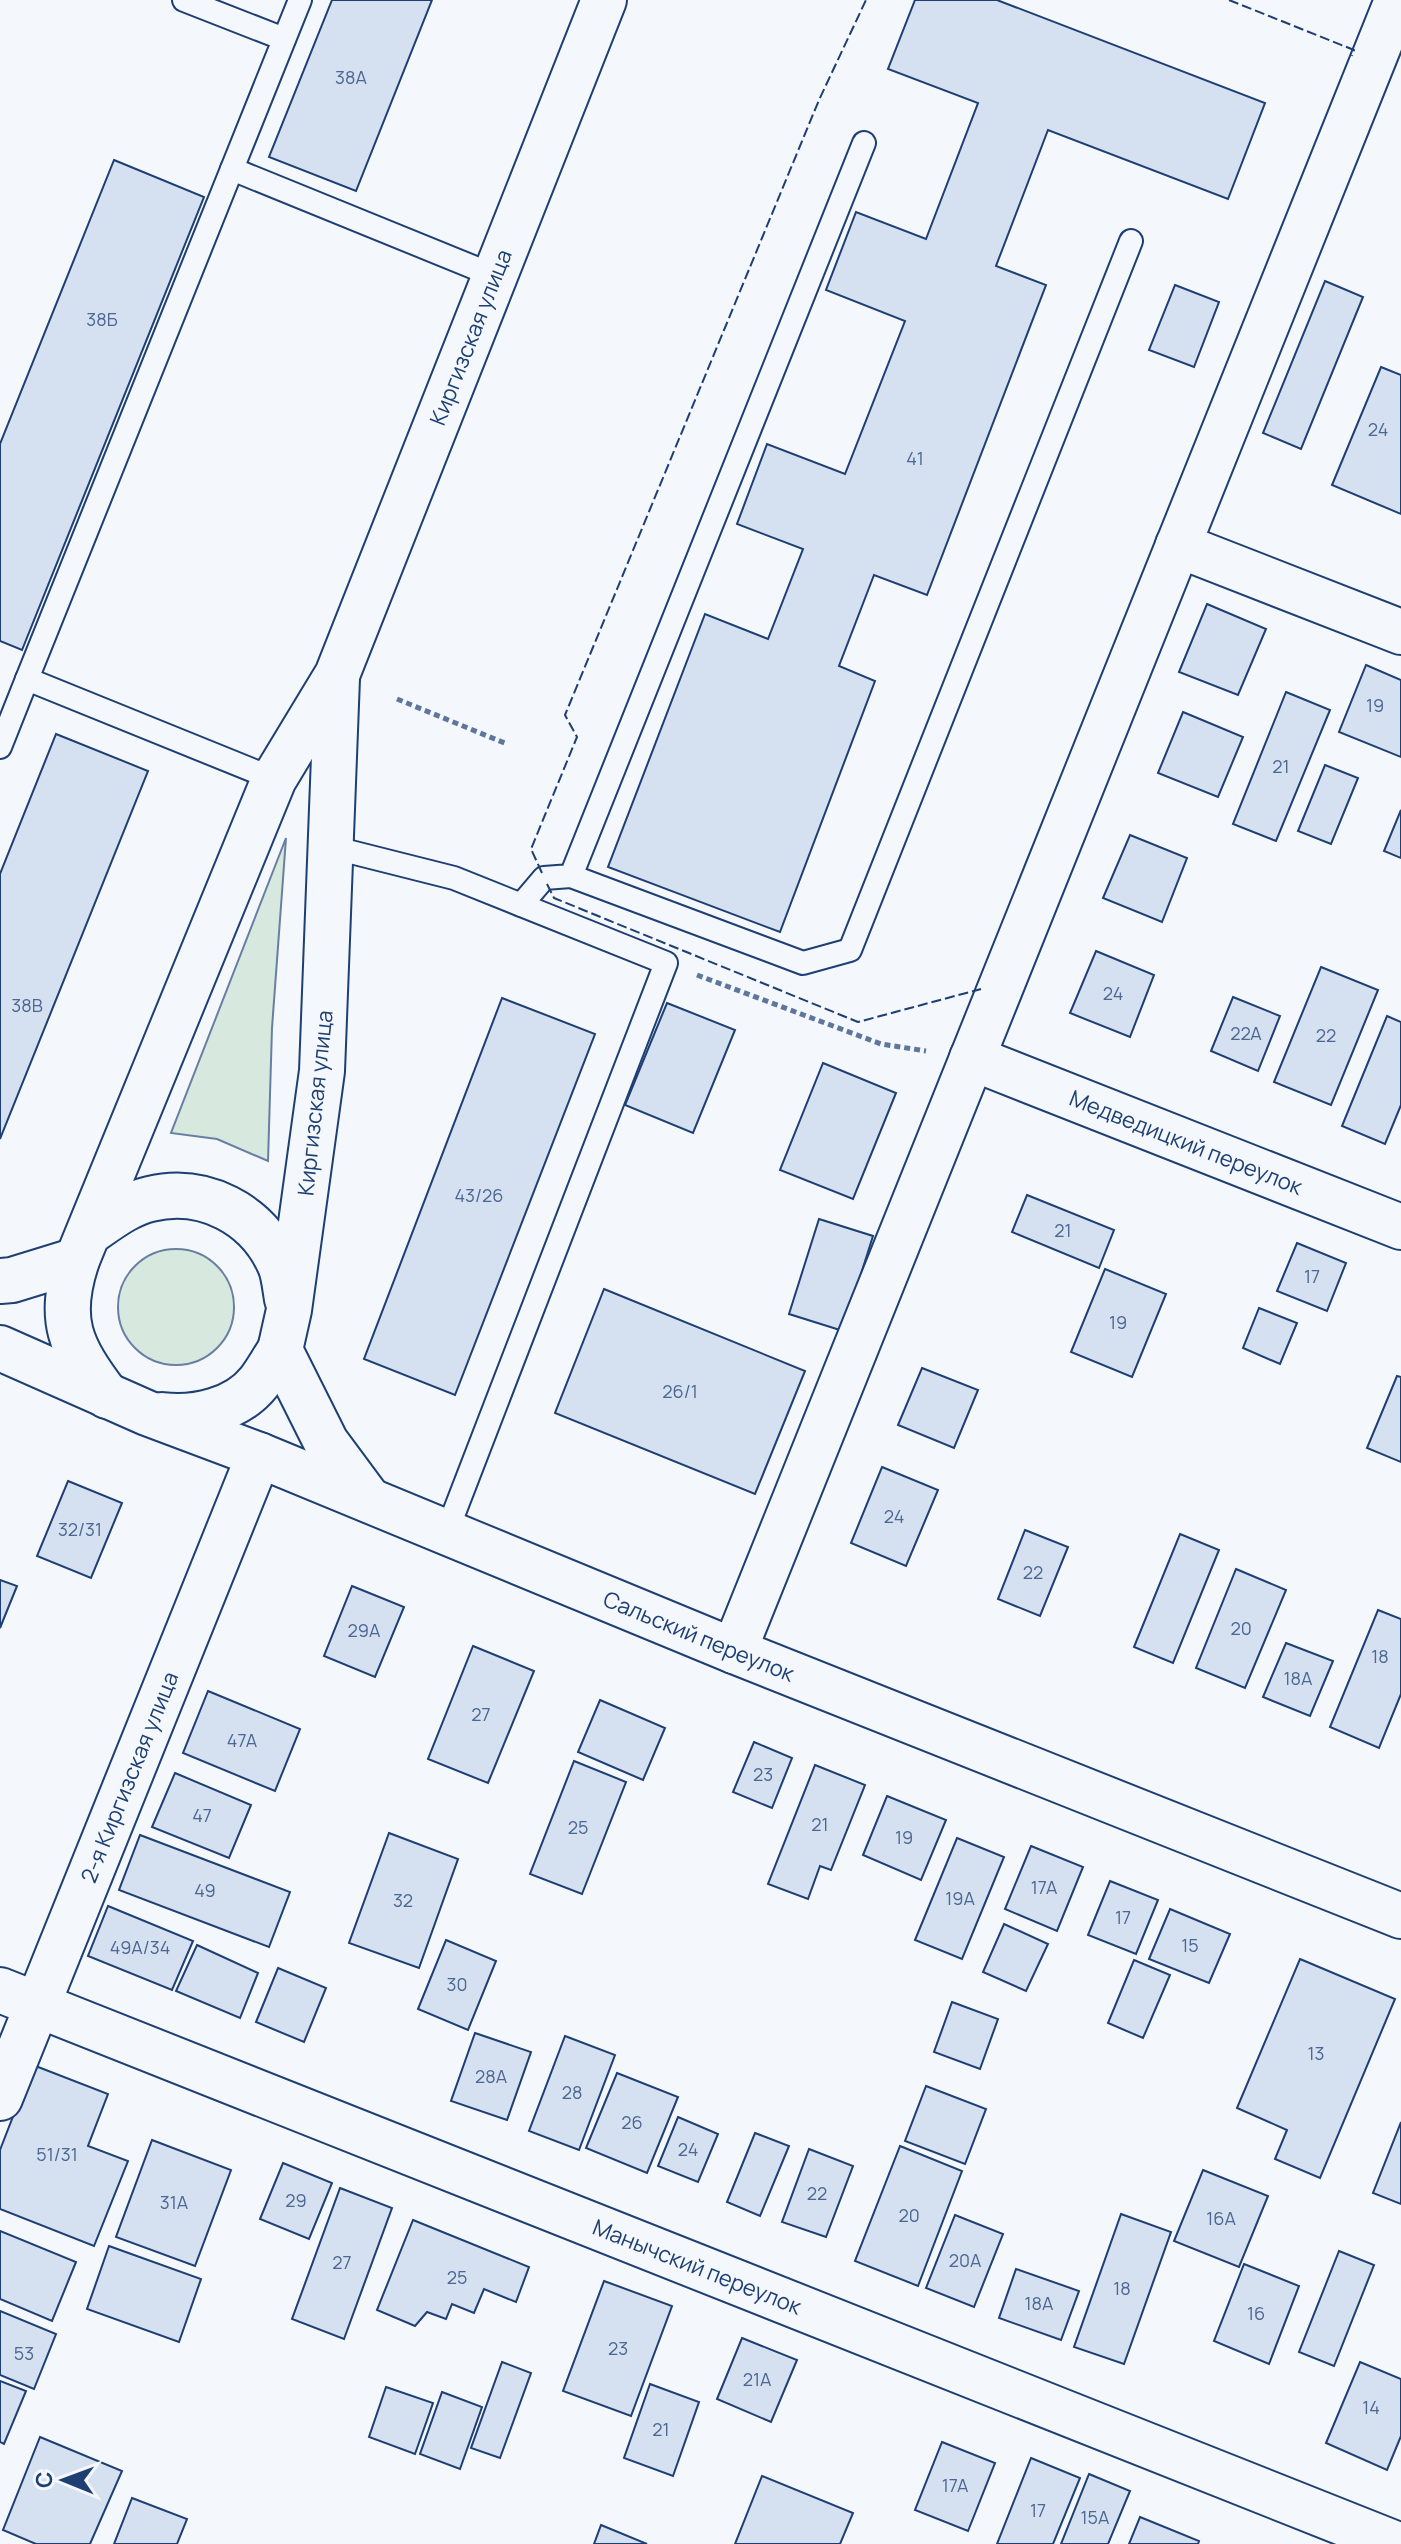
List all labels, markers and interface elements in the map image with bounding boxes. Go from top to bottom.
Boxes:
house number: 38А [335,65,367,89]
street label: Киргизская улица [422,245,519,430]
house number: 38Б [86,307,118,331]
house number: 24 [1368,417,1388,441]
house number: 41 [906,446,924,470]
house number: 19 [1366,693,1384,717]
house number: 21 [1272,754,1290,778]
house number: 24 [1103,981,1123,1005]
house number: 38В [11,993,43,1017]
street label: Киргизская улица [290,1009,340,1197]
house number: 22А [1230,1021,1262,1045]
house number: 22 [1316,1023,1336,1047]
street label: Медведицкий переулок [1065,1083,1308,1202]
house number: 43/26 [455,1183,503,1207]
house number: 21 [1054,1218,1072,1242]
house number: 17 [1304,1264,1320,1288]
house number: 19 [1109,1310,1127,1334]
house number: 26/1 [662,1379,698,1403]
house number: 24 [884,1504,904,1528]
house number: 32/31 [58,1517,102,1541]
house number: 22 [1023,1560,1043,1584]
street label: Сальский переулок [599,1584,800,1689]
house number: 20 [1230,1616,1252,1640]
house number: 29А [348,1618,381,1642]
house number: 18 [1371,1644,1389,1668]
house number: 18А [1284,1666,1313,1690]
street label: 2-я Киргизская улица [73,1667,185,1887]
house number: 27 [471,1702,491,1726]
house number: 47А [227,1728,258,1752]
house number: 23 [753,1762,773,1786]
house number: 47 [192,1803,212,1827]
house number: 21 [811,1812,829,1836]
house number: 25 [568,1815,588,1839]
house number: 19 [895,1825,913,1849]
house number: 17А [1031,1875,1058,1899]
house number: 49 [194,1878,216,1902]
house number: 19А [945,1886,975,1910]
house number: 32 [393,1888,413,1912]
house number: 17 [1115,1905,1131,1929]
house number: 15 [1181,1933,1199,1957]
house number: 49А/34 [110,1935,170,1959]
house number: 30 [447,1972,467,1996]
house number: 13 [1308,2041,1324,2065]
house number: 28А [475,2064,508,2088]
house number: 28 [562,2080,582,2104]
house number: 26 [621,2110,643,2134]
house number: 24 [678,2137,698,2161]
house number: 51/31 [36,2142,78,2166]
house number: 22 [807,2181,827,2205]
house number: 29 [285,2188,307,2212]
house number: 31А [160,2190,189,2214]
house number: 20 [898,2203,920,2227]
house number: 16А [1206,2206,1236,2230]
street label: Манычский переулок [588,2212,807,2322]
house number: 20А [949,2248,982,2272]
house number: 27 [332,2250,352,2274]
house number: 25 [447,2265,467,2289]
house number: 18 [1113,2276,1131,2300]
house number: 18А [1025,2291,1054,2315]
house number: 16 [1247,2301,1265,2325]
house number: 23 [608,2336,628,2360]
house number: 53 [14,2341,34,2365]
house number: 21А [743,2367,772,2391]
house number: 14 [1362,2395,1380,2419]
house number: 21 [652,2417,670,2441]
north arrow [24,2440,104,2520]
text: С [29,2471,59,2488]
house number: 17А [942,2473,969,2497]
house number: 17 [1030,2498,1046,2522]
house number: 15А [1081,2505,1110,2529]

